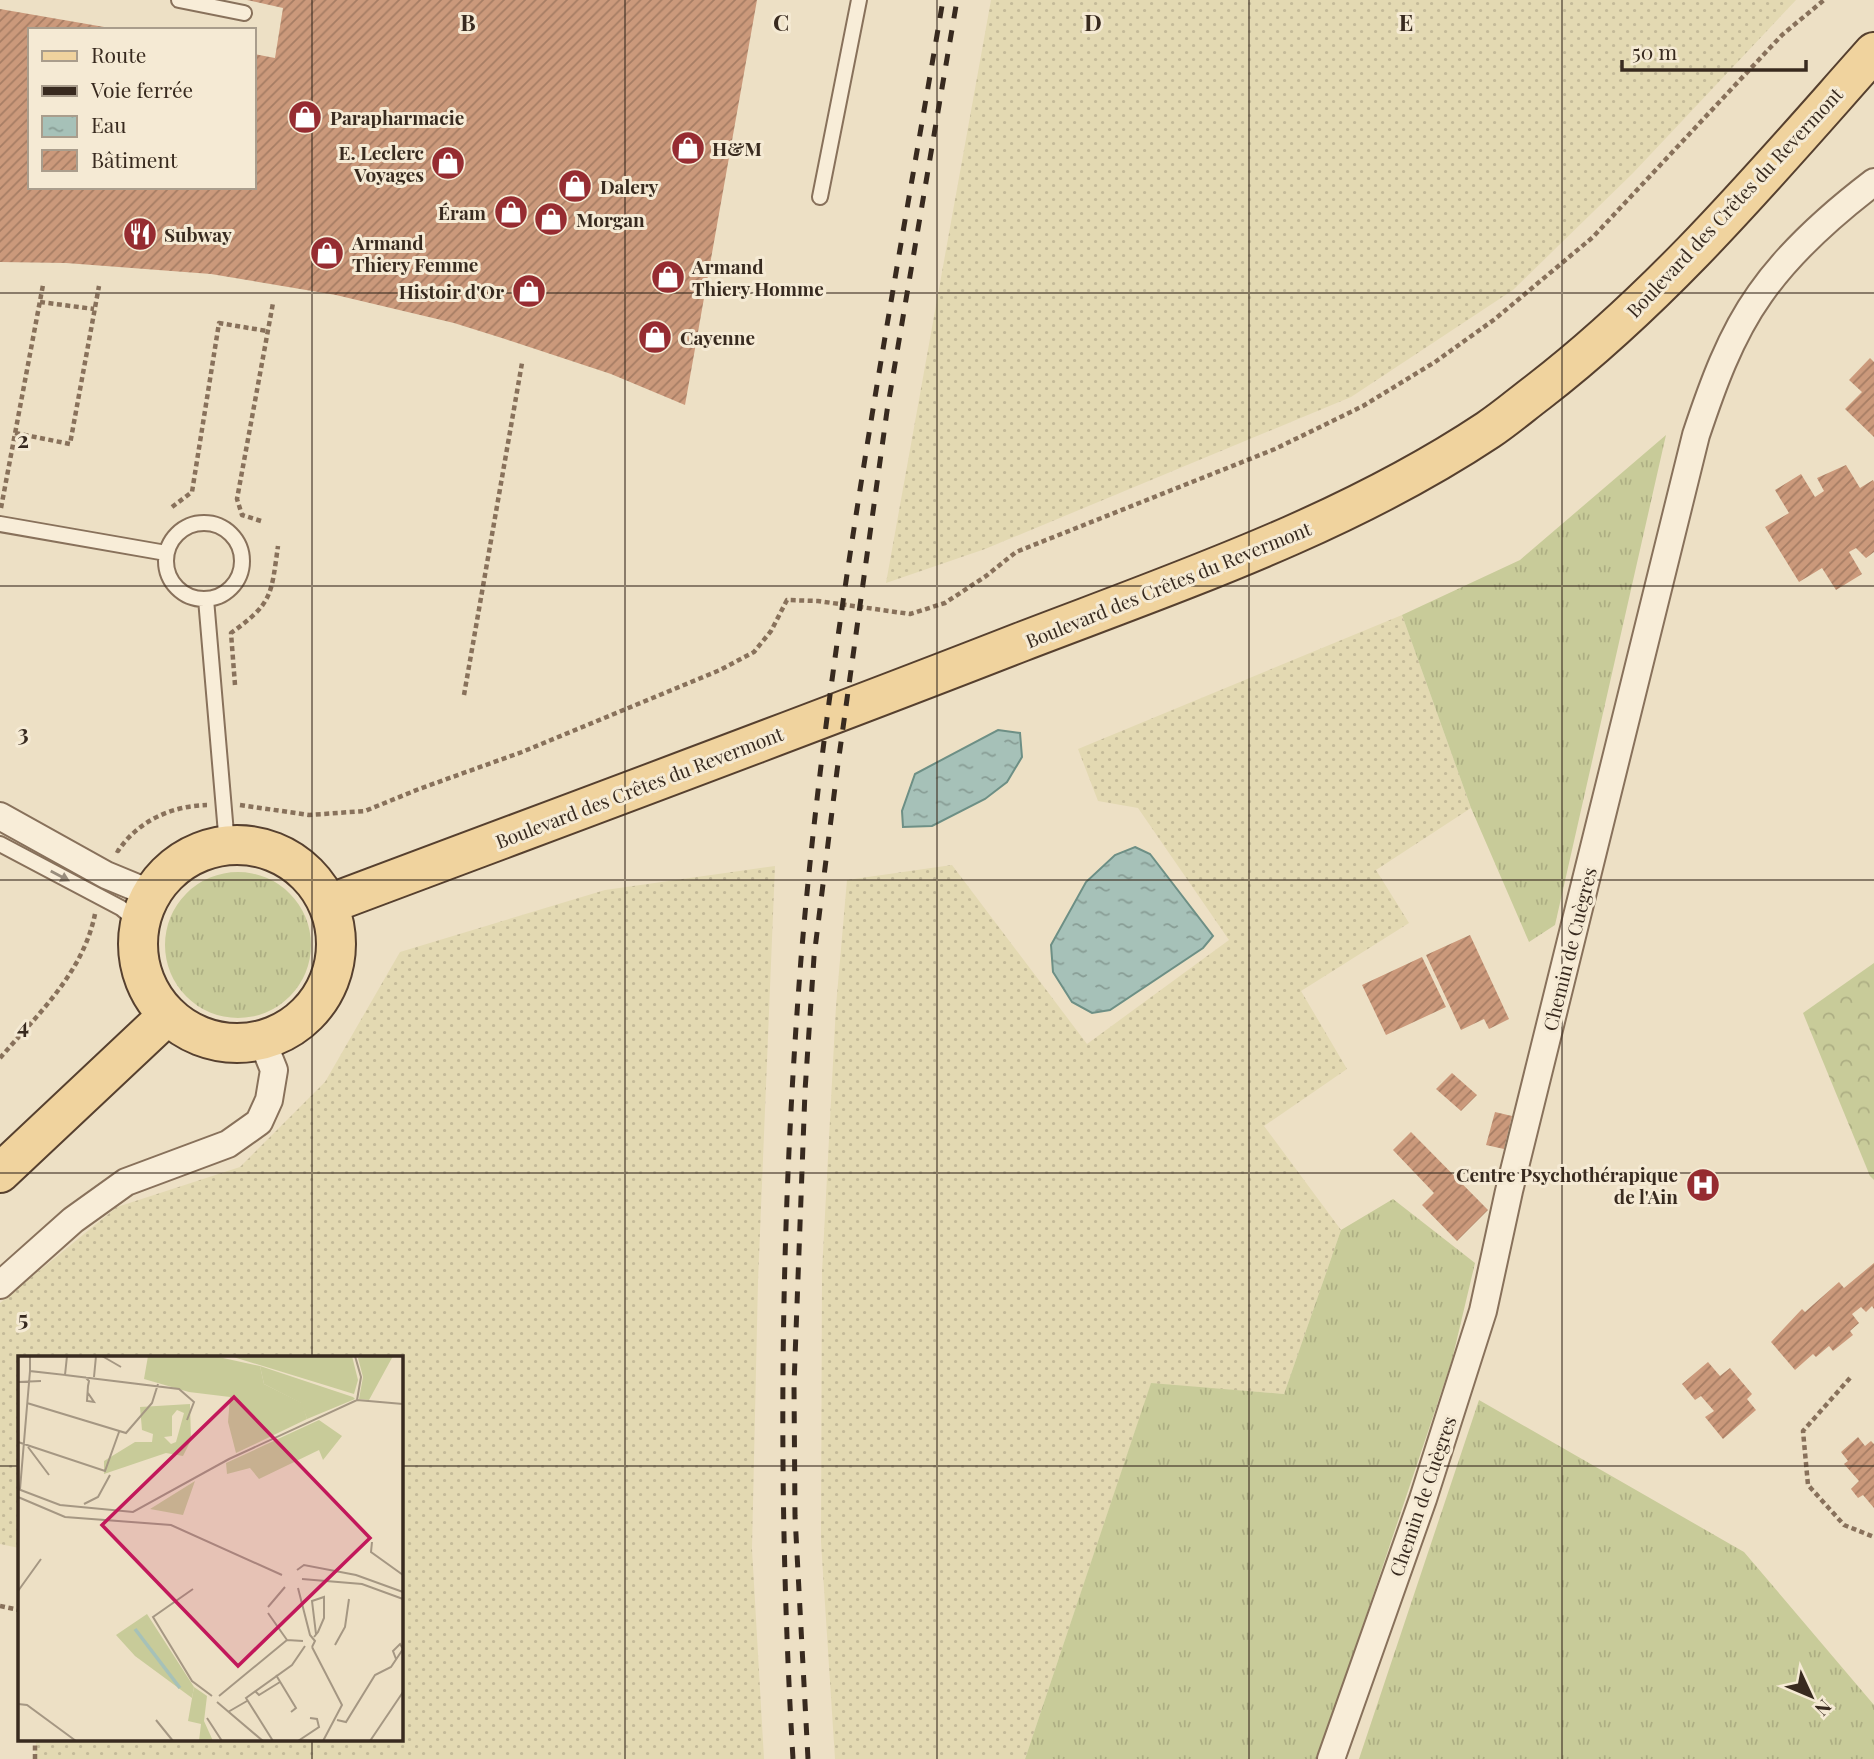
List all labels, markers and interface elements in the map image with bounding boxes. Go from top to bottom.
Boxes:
text: B [460,6,476,37]
text: C [773,6,789,37]
text: D [1084,6,1102,37]
text: E [1399,6,1413,37]
legend [28,28,256,189]
scale bar [1622,28,1806,72]
text: 50 m [1632,37,1678,65]
text: Route [91,40,146,68]
text: Voie ferrée [90,75,193,103]
street label: Boulevard des Crêtes du Revermont [1620,81,1848,323]
shop icon: Parapharmacie [286,98,324,136]
place label: Parapharmacie [330,104,464,130]
text: Eau [91,110,126,138]
shop icon: H&M [669,129,707,167]
place label: H&M [712,135,762,161]
place label: E. Leclerc Voyages [339,139,424,187]
shop icon: E. Leclerc Voyages [429,144,467,182]
text: Bâtiment [91,145,178,173]
shop icon: Dalery [556,167,594,205]
place label: Dalery [600,173,659,199]
shop icon: Éram [492,193,530,231]
place label: Éram [438,199,486,225]
shop icon: Morgan [532,200,570,238]
place label: Morgan [576,206,645,232]
restaurant icon: Subway [121,215,159,253]
place label: Subway [164,221,232,247]
place label: Armand Thiery Femme [351,229,478,277]
shop icon: Armand Thiery Femme [308,234,346,272]
place label: Armand Thiery Homme [691,253,824,301]
shop icon: Armand Thiery Homme [649,258,687,296]
shop icon: Histoir d'Or [510,272,548,310]
place label: Histoir d'Or [399,278,504,304]
shop icon: Cayenne [636,318,674,356]
place label: Cayenne [680,324,755,350]
text: 2 [17,423,29,454]
street label: Boulevard des Crêtes du Revermont [1021,515,1315,653]
text: 3 [17,716,29,747]
street label: Boulevard des Crêtes du Revermont [492,720,787,854]
street label: Chemin de Cuègres [1536,864,1602,1034]
one-way arrow [50,870,70,882]
text: 4 [17,1009,29,1040]
place label: Centre Psychothérapique de l'Ain [1456,1161,1678,1209]
hospital icon: Centre Psychothérapique de l'Ain [1684,1166,1722,1204]
text: 5 [18,1302,28,1333]
inset map [18,1356,402,1742]
street label: Chemin de Cuègres [1382,1412,1462,1580]
north arrow [1776,1661,1846,1731]
text: N [1810,1695,1838,1723]

